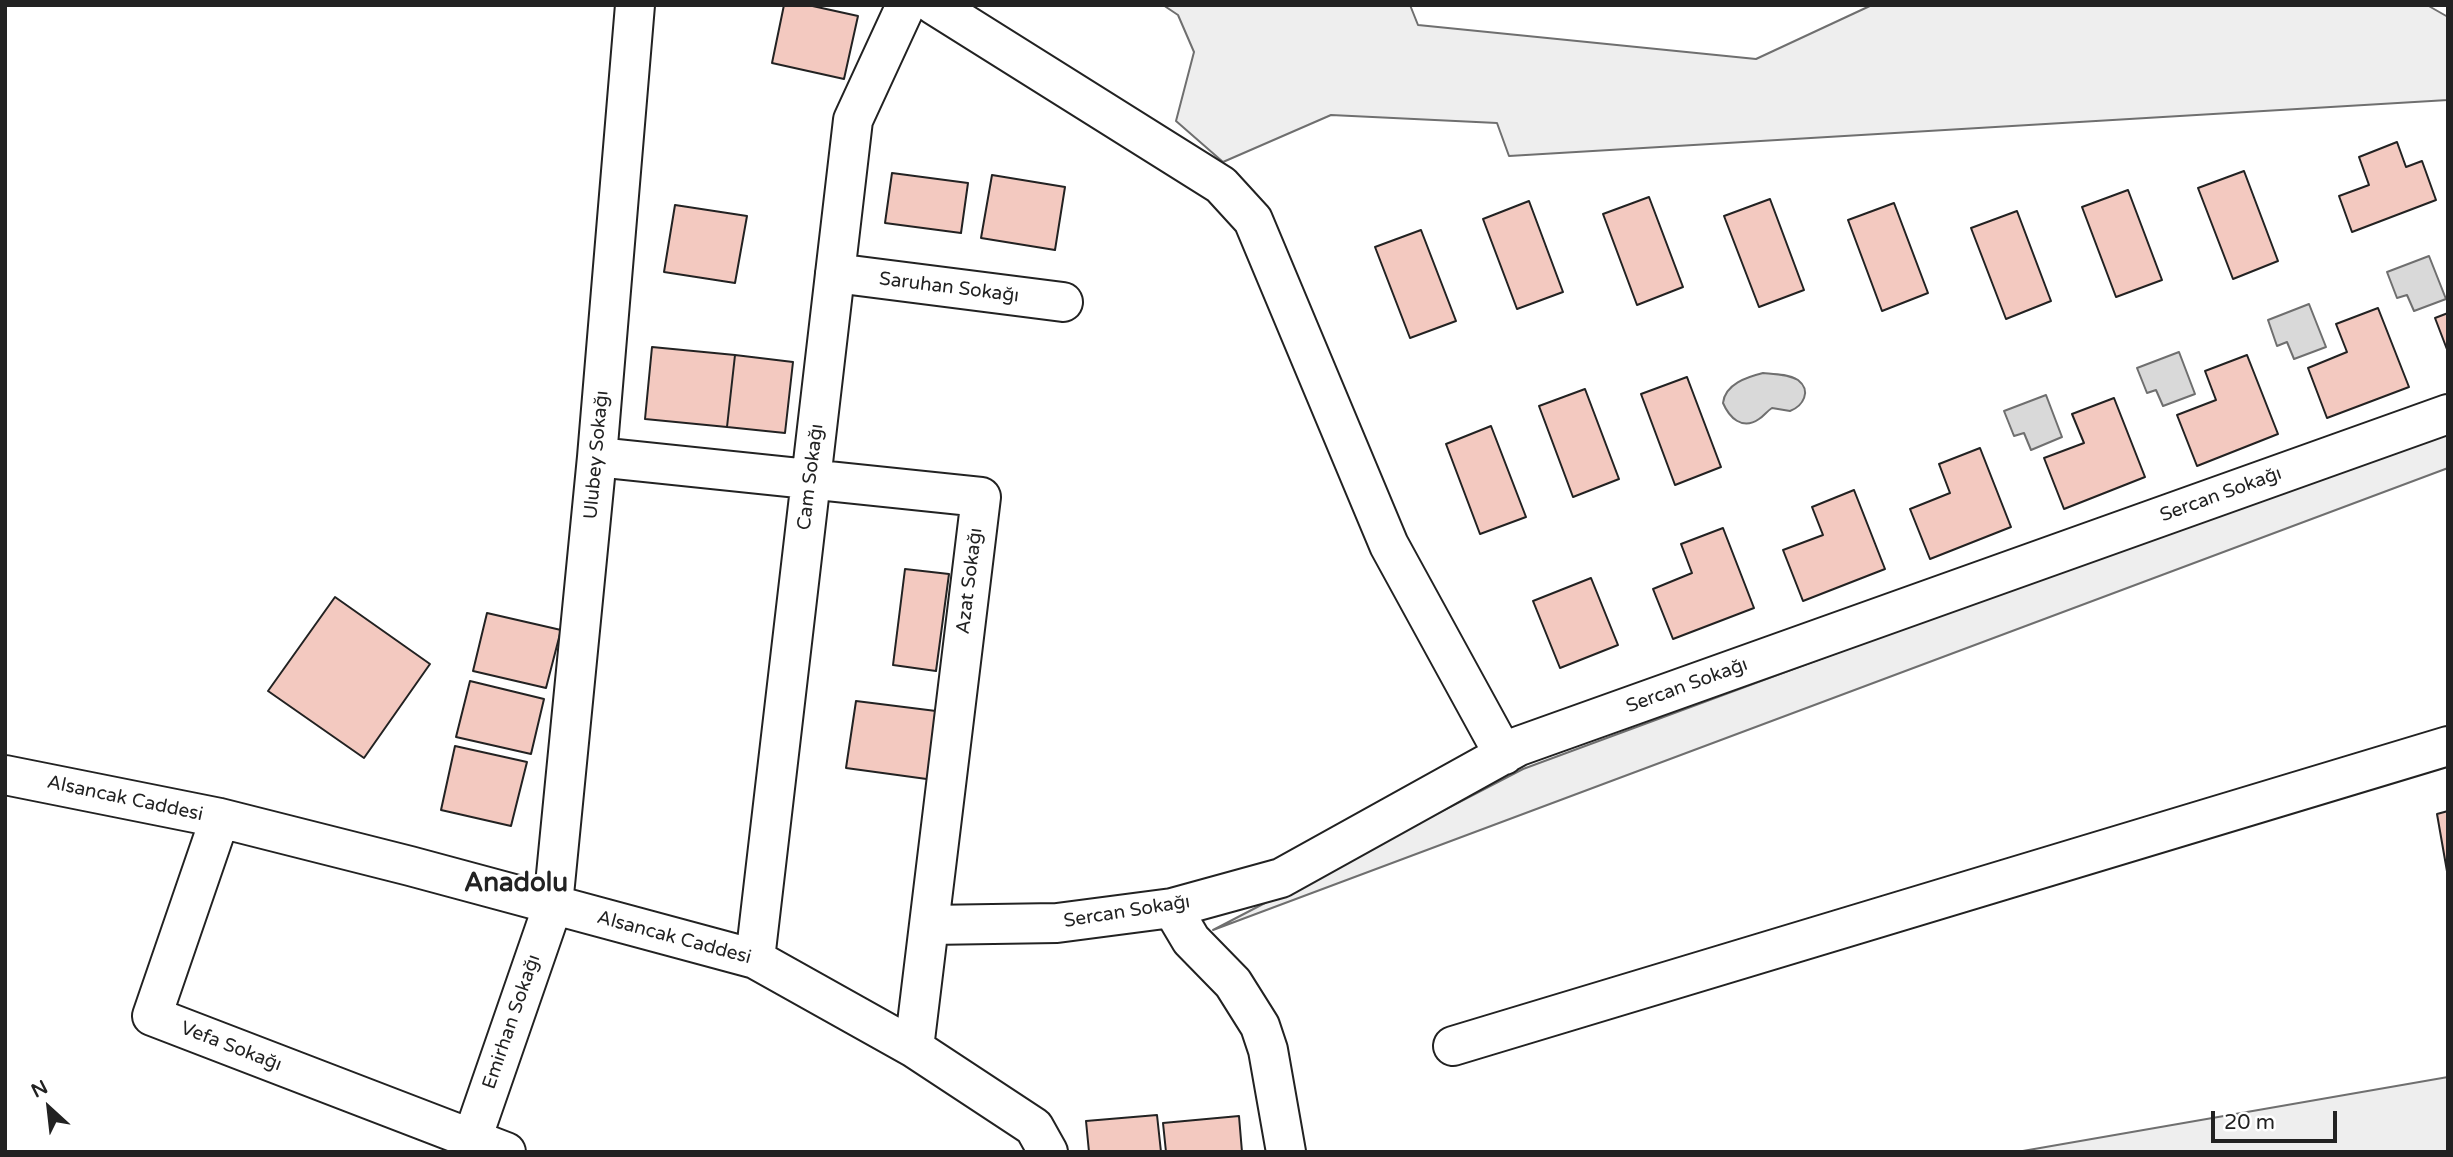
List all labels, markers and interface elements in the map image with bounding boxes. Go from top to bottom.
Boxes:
street label: Saruhan Sokağı [878,268,1020,308]
street label: Ulubey Sokağı [580,390,614,520]
street label: Cam Sokağı [793,422,829,532]
street label: Sercan Sokağı [2157,462,2285,528]
street label: Azat Sokağı [952,526,988,636]
street label: Sercan Sokağı [1623,653,1751,719]
street label: Alsancak Caddesi [45,771,205,827]
district label: Anadolu [464,868,568,900]
street label: Sercan Sokağı [1062,891,1192,933]
street label: Alsancak Caddesi [594,906,754,970]
street label: Emirhan Sokağı [478,952,546,1092]
street label: Vefa Sokağı [177,1017,285,1077]
north arrow [14,1073,84,1143]
text: N [28,1076,51,1103]
scale bar [2215,1098,2341,1142]
text: 20 m [2224,1110,2275,1135]

